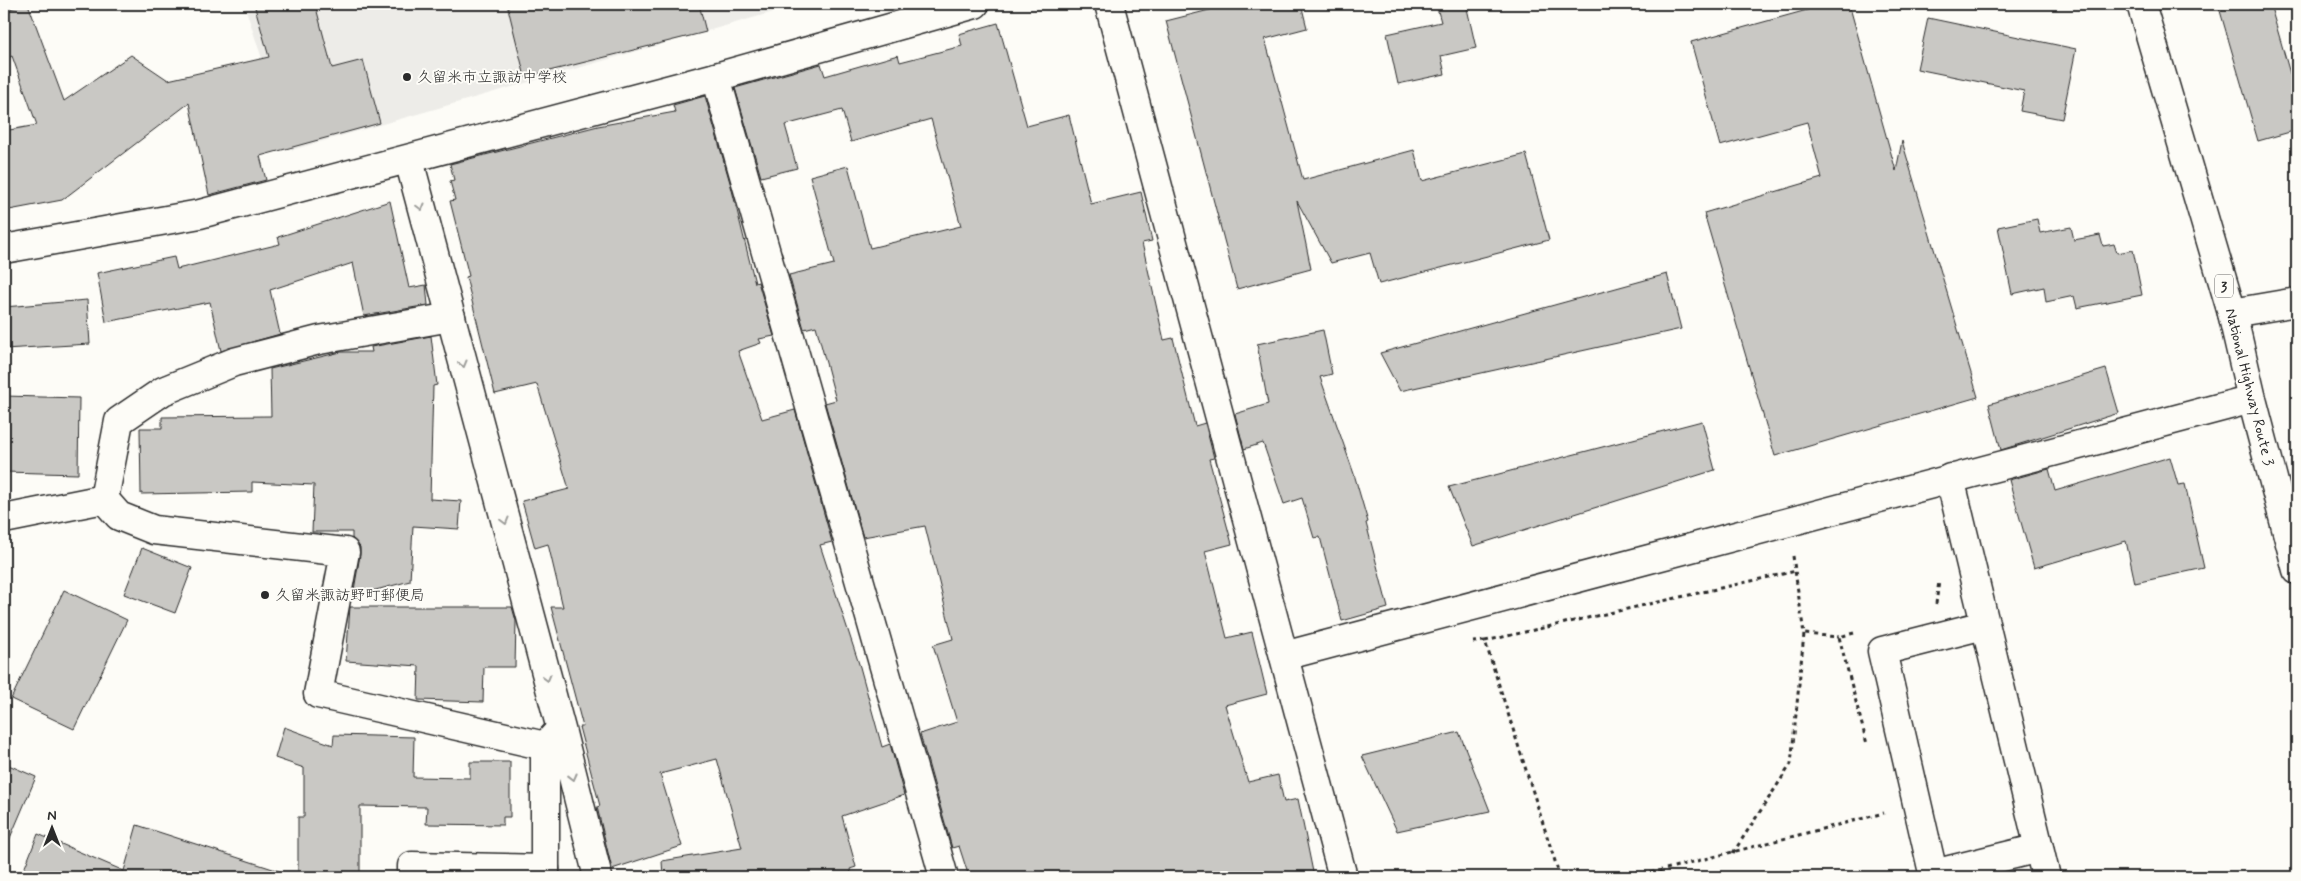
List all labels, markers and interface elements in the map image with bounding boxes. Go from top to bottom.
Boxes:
place label: 久留米市立諏訪中学校 [417,68,567,88]
marker: 久留米市立諏訪中学校 [401,71,413,83]
one-way arrow [416,202,426,210]
road number: 3 [2215,274,2233,298]
street label: National Highway Route 3 [2220,306,2278,468]
one-way arrow [458,359,468,367]
one-way arrow [500,516,510,524]
place label: 久留米諏訪野町郵便局 [275,586,425,606]
marker: 久留米諏訪野町郵便局 [259,589,271,601]
one-way arrow [541,673,552,682]
one-way arrow [567,772,578,781]
north arrow [28,804,78,854]
text: N [47,807,57,825]

